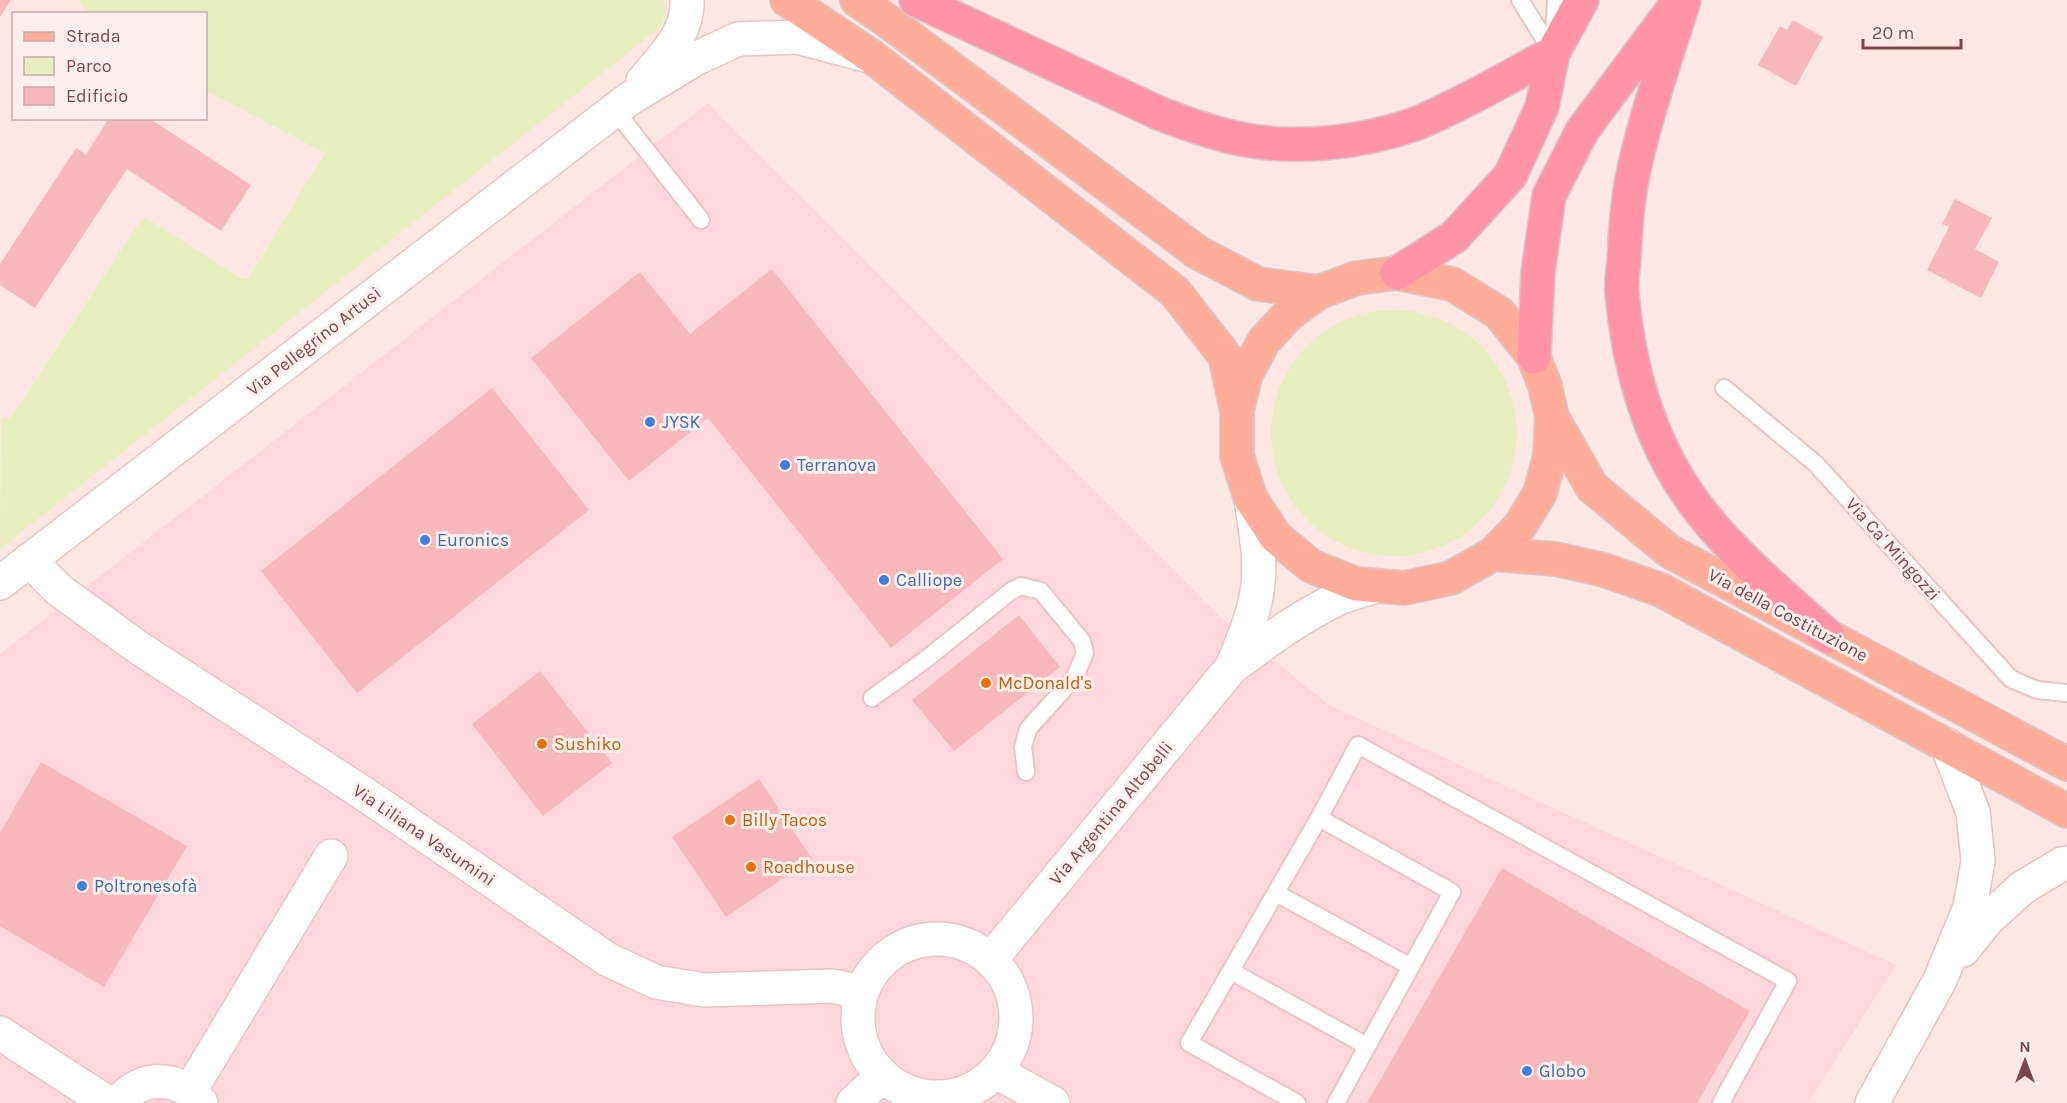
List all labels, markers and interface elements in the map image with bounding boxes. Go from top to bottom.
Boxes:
legend [12,12,207,120]
scale bar [1863,12,1960,50]
text: 20 m [1872,22,1914,44]
text: Strada [66,25,121,47]
text: Parco [66,55,112,77]
text: Edificio [66,85,128,107]
street label: Via Pellegrino Artusi [242,282,386,400]
place label: JYSK [662,411,701,433]
marker: JYSK [643,415,657,429]
place label: Terranova [797,454,876,476]
marker: Terranova [778,458,792,472]
street label: Via Ca' Mingozzi [1841,493,1945,605]
place label: Euronics [437,529,509,551]
marker: Euronics [418,533,432,547]
street label: Via della Costituzione [1704,564,1872,666]
place label: Calliope [896,569,962,591]
marker: Calliope [877,573,891,587]
place label: McDonald's [998,672,1093,694]
marker: McDonald's [979,676,993,690]
place label: Sushiko [554,733,621,755]
marker: Sushiko [535,737,549,751]
street label: Via Argentina Altobelli [1044,737,1178,889]
street label: Via Liliana Vasumini [349,779,499,891]
place label: Billy Tacos [742,809,827,831]
marker: Billy Tacos [723,813,737,827]
place label: Roadhouse [763,856,855,878]
marker: Roadhouse [744,860,758,874]
place label: Poltronesofà [94,875,197,897]
marker: Poltronesofà [75,879,89,893]
north arrow [1995,1031,2055,1091]
text: N [2019,1037,2031,1056]
place label: Globo [1539,1060,1586,1082]
marker: Globo [1520,1064,1534,1078]

